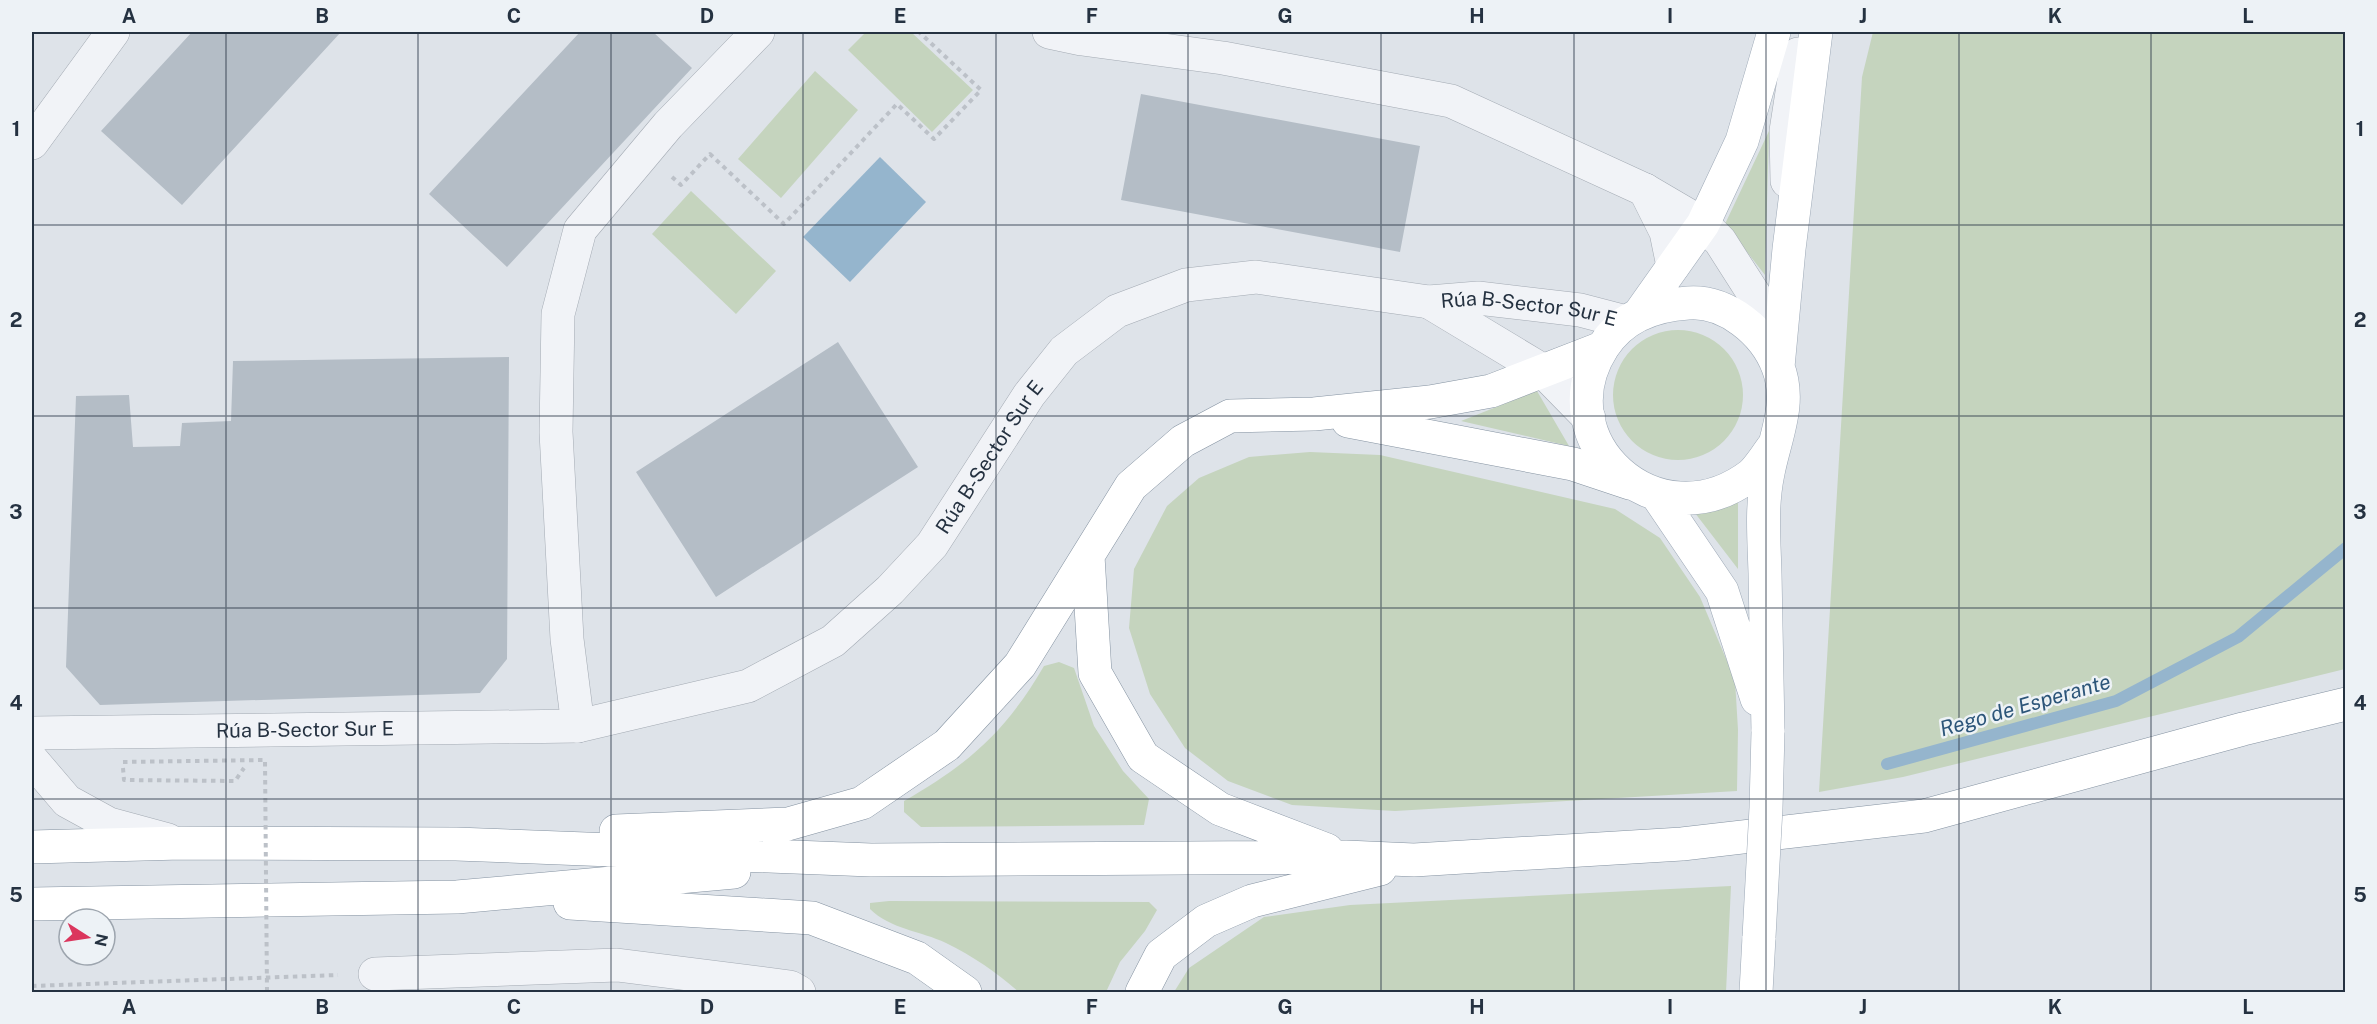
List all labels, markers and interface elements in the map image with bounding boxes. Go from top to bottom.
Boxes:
text: A [122,4,136,28]
text: B [315,4,329,28]
text: C [507,4,521,28]
text: D [700,4,714,28]
text: E [894,4,906,28]
text: F [1086,4,1098,28]
text: G [1277,4,1293,28]
text: H [1469,4,1485,28]
text: I [1667,4,1673,28]
text: J [1859,4,1867,28]
text: K [2048,4,2062,28]
text: L [2242,4,2254,28]
text: 1 [12,117,20,141]
text: 1 [2356,117,2364,141]
street label: Rúa B-Sector Sur E [1440,286,1620,331]
text: 2 [10,308,22,332]
text: 2 [2354,308,2366,332]
street label: Rúa B-Sector Sur E [931,375,1048,538]
text: 3 [9,500,23,524]
text: 3 [2353,500,2367,524]
water label: Rego de Esperante [1937,669,2113,741]
text: 4 [9,691,23,715]
text: 4 [2353,691,2367,715]
street label: Rúa B-Sector Sur E [216,716,394,743]
text: 5 [9,883,23,907]
text: 5 [2353,883,2367,907]
north arrow [57,907,117,967]
text: N [91,932,112,948]
text: A [122,995,136,1019]
text: B [315,995,329,1019]
text: C [507,995,521,1019]
text: D [700,995,714,1019]
text: E [894,995,906,1019]
text: F [1086,995,1098,1019]
text: G [1277,995,1293,1019]
text: H [1469,995,1485,1019]
text: I [1667,995,1673,1019]
text: J [1859,995,1867,1019]
text: K [2048,995,2062,1019]
text: L [2242,995,2254,1019]

